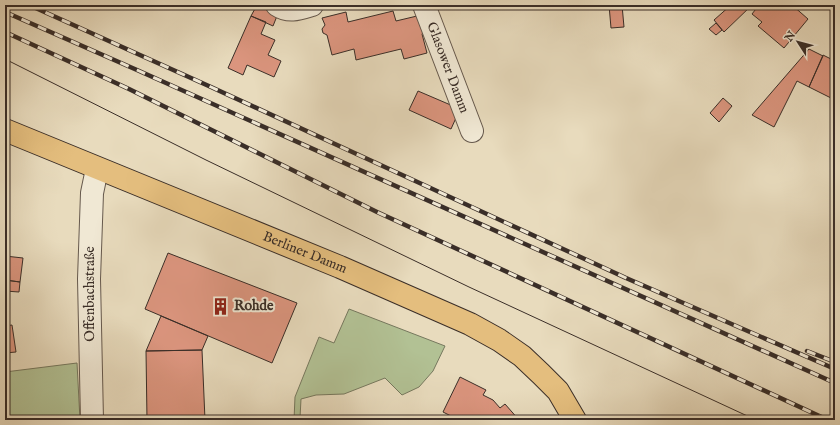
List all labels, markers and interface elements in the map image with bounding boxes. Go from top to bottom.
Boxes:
street label: Glasower Damm [422,19,473,116]
north arrow [778,22,818,62]
text: N [782,28,799,45]
street label: Berliner Damm [260,227,350,278]
street label: Offenbachstraße [81,246,99,342]
building icon: Rohde [211,296,231,316]
place label: Rohde [234,297,274,315]

